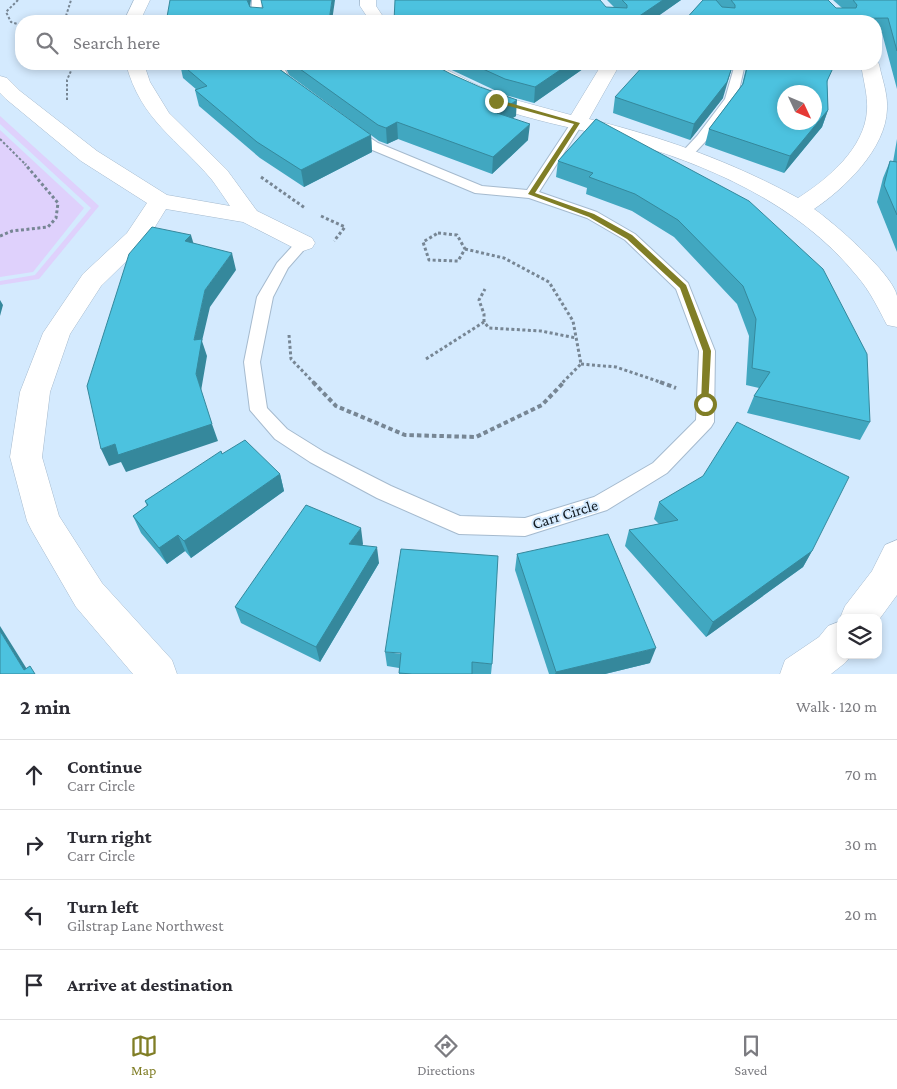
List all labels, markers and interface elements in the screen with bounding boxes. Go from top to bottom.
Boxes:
search box [15,15,882,70]
icon: search [33,29,61,57]
text: Search here [73,32,160,53]
north arrow [777,85,822,130]
route end [485,90,508,113]
route start [694,393,717,416]
street label: Carr Circle [530,496,600,532]
map controls [837,614,882,659]
button: layers [837,614,882,659]
text: 2 min [20,695,71,719]
text: Walk · 120 m [796,698,877,715]
text: Continue [67,756,142,777]
icon: ahead [20,761,48,789]
text: 70 m [845,766,877,783]
text: Carr Circle [67,777,135,794]
text: Turn right [67,826,152,847]
icon: right [20,831,48,859]
text: 30 m [845,836,877,853]
text: Carr Circle [67,847,135,864]
text: Turn left [67,896,139,917]
icon: left [20,901,48,929]
text: 20 m [844,906,877,923]
text: Gilstrap Lane Northwest [67,917,223,934]
icon: arrive [20,971,48,999]
text: Arrive at destination [67,974,233,995]
tab: Map [130,1032,158,1078]
tab: Directions [417,1032,475,1078]
tab: Saved [734,1032,767,1078]

